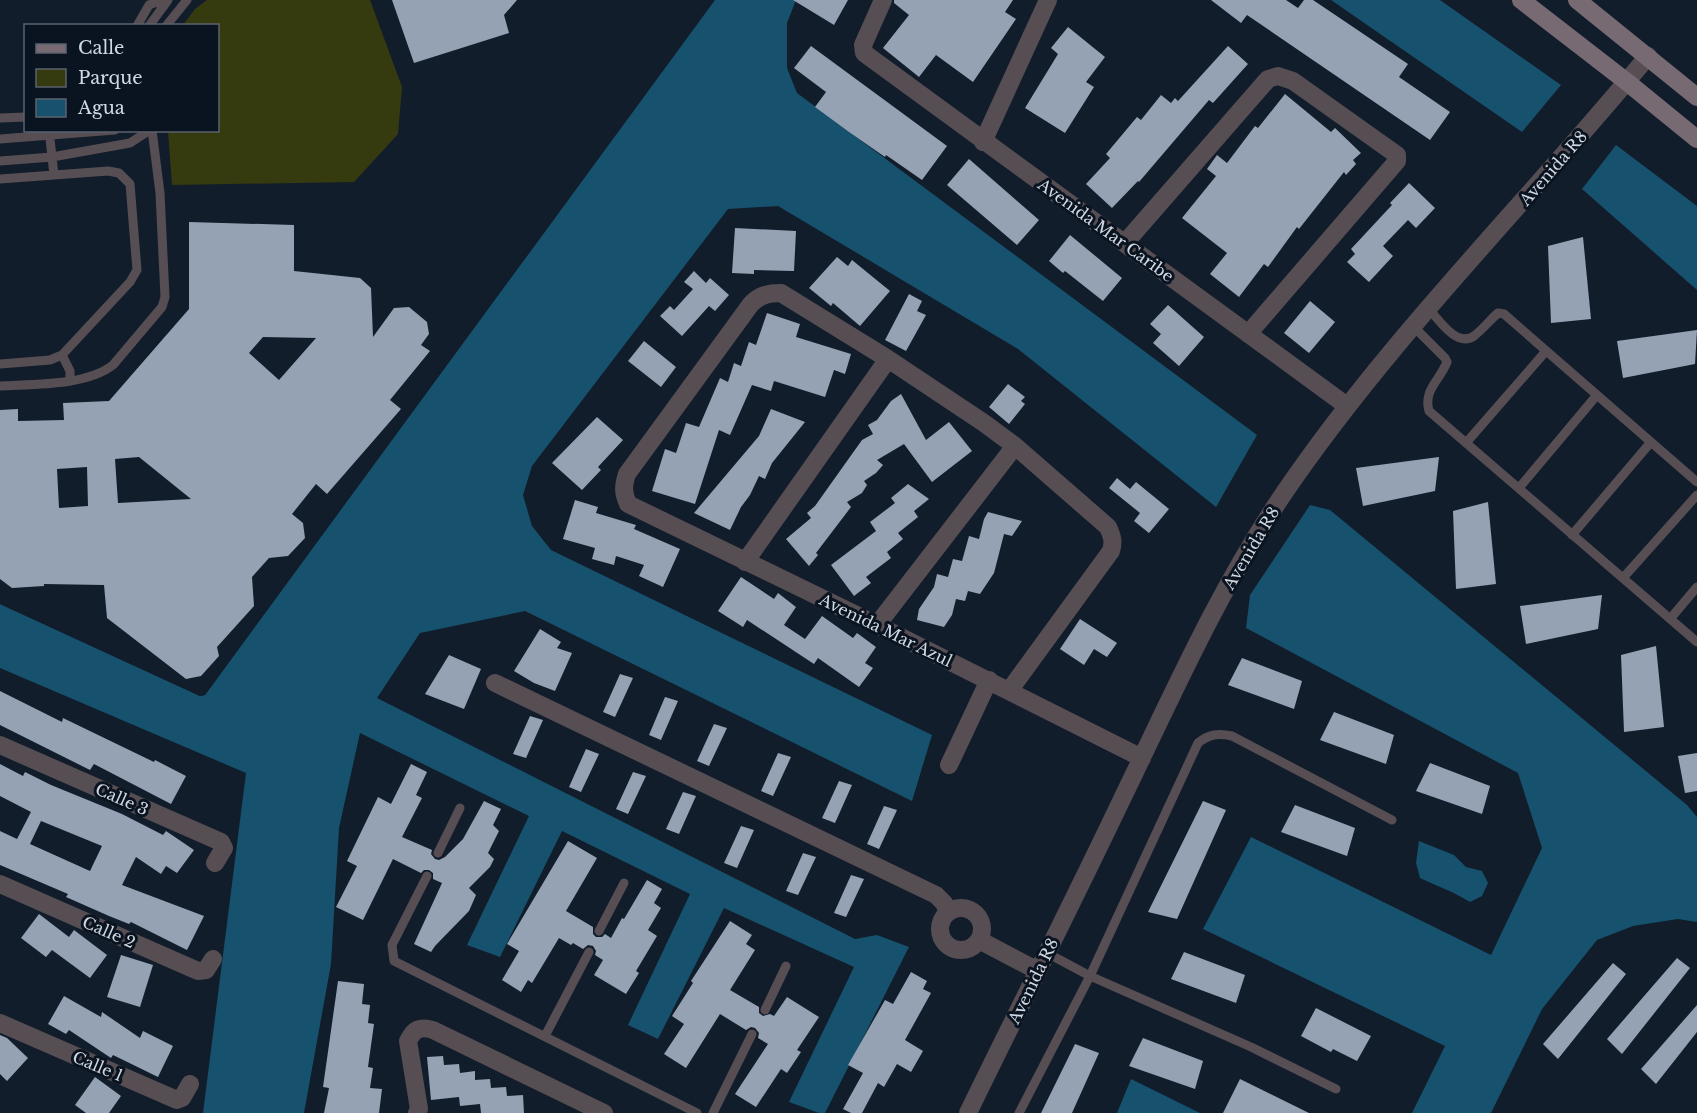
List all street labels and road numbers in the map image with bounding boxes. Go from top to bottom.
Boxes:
street label: Avenida R8 [1514,126,1591,210]
street label: Avenida Mar Caribe [1033,173,1178,286]
street label: Avenida R8 [1218,503,1283,594]
street label: Avenida Mar Azul [815,589,956,671]
street label: Calle 3 [92,779,152,819]
street label: Calle 2 [79,912,139,952]
street label: Avenida R8 [1003,935,1062,1028]
street label: Calle 1 [70,1046,126,1086]

